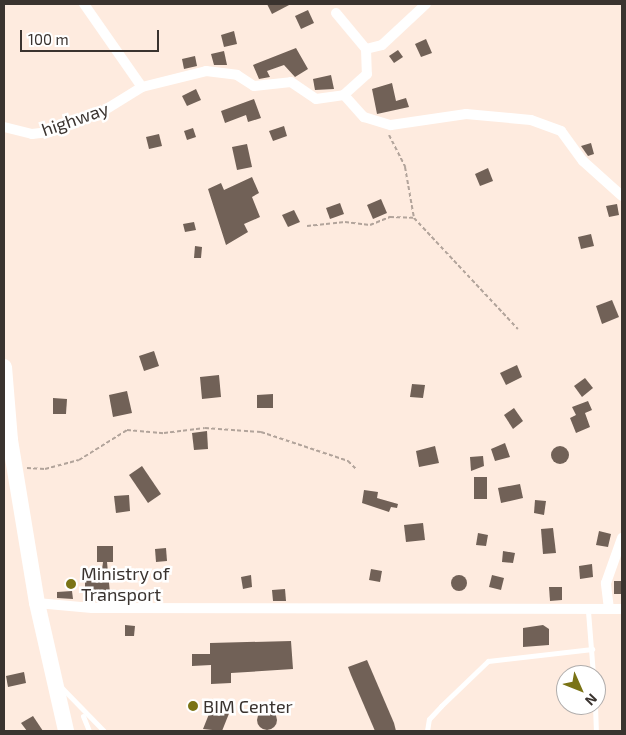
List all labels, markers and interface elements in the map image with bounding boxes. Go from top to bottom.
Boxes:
scale bar [22,20,161,52]
text: 100 m [28,30,69,48]
street label: highway [39,97,111,141]
place label: Ministry of Transport [81,563,170,606]
marker: Ministry of Transport [65,578,77,590]
north arrow [556,665,606,715]
text: N [582,691,601,710]
place label: BIM Center [203,695,293,717]
marker: BIM Center [187,700,199,712]

